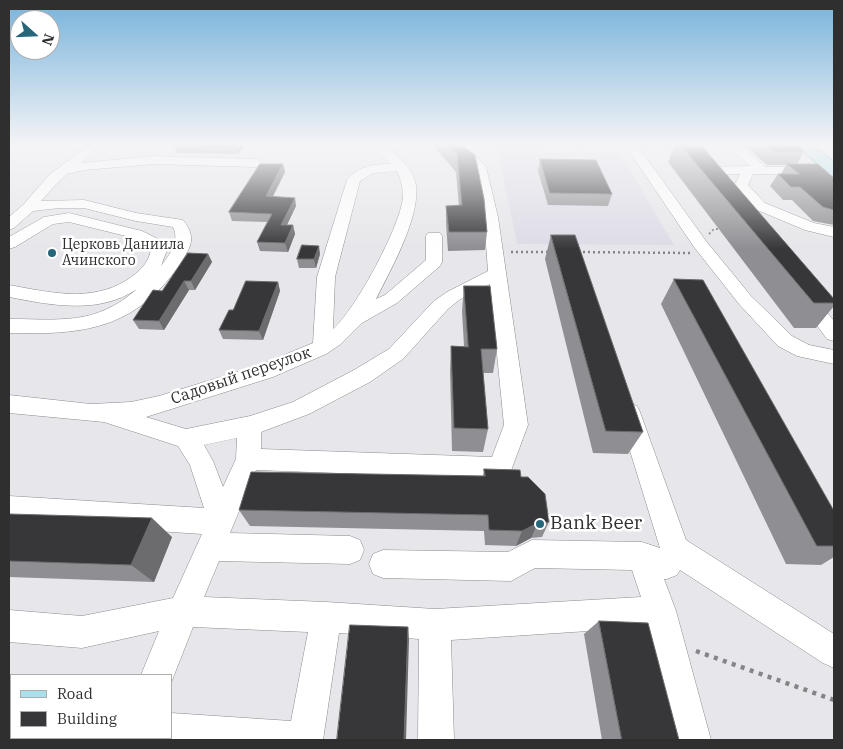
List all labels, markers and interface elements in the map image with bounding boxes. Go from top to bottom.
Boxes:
north arrow [10,10,60,60]
text: N [38,31,59,48]
place label: Церковь Даниила Ачинского [62,237,184,270]
marker: Церковь Даниила Ачинского [46,247,58,259]
street label: Садовый переулок [168,343,314,409]
place label: Bank Beer [550,513,642,535]
marker: Bank Beer [534,518,546,530]
legend [10,674,172,739]
text: Road [57,684,93,703]
text: Building [57,709,117,728]

